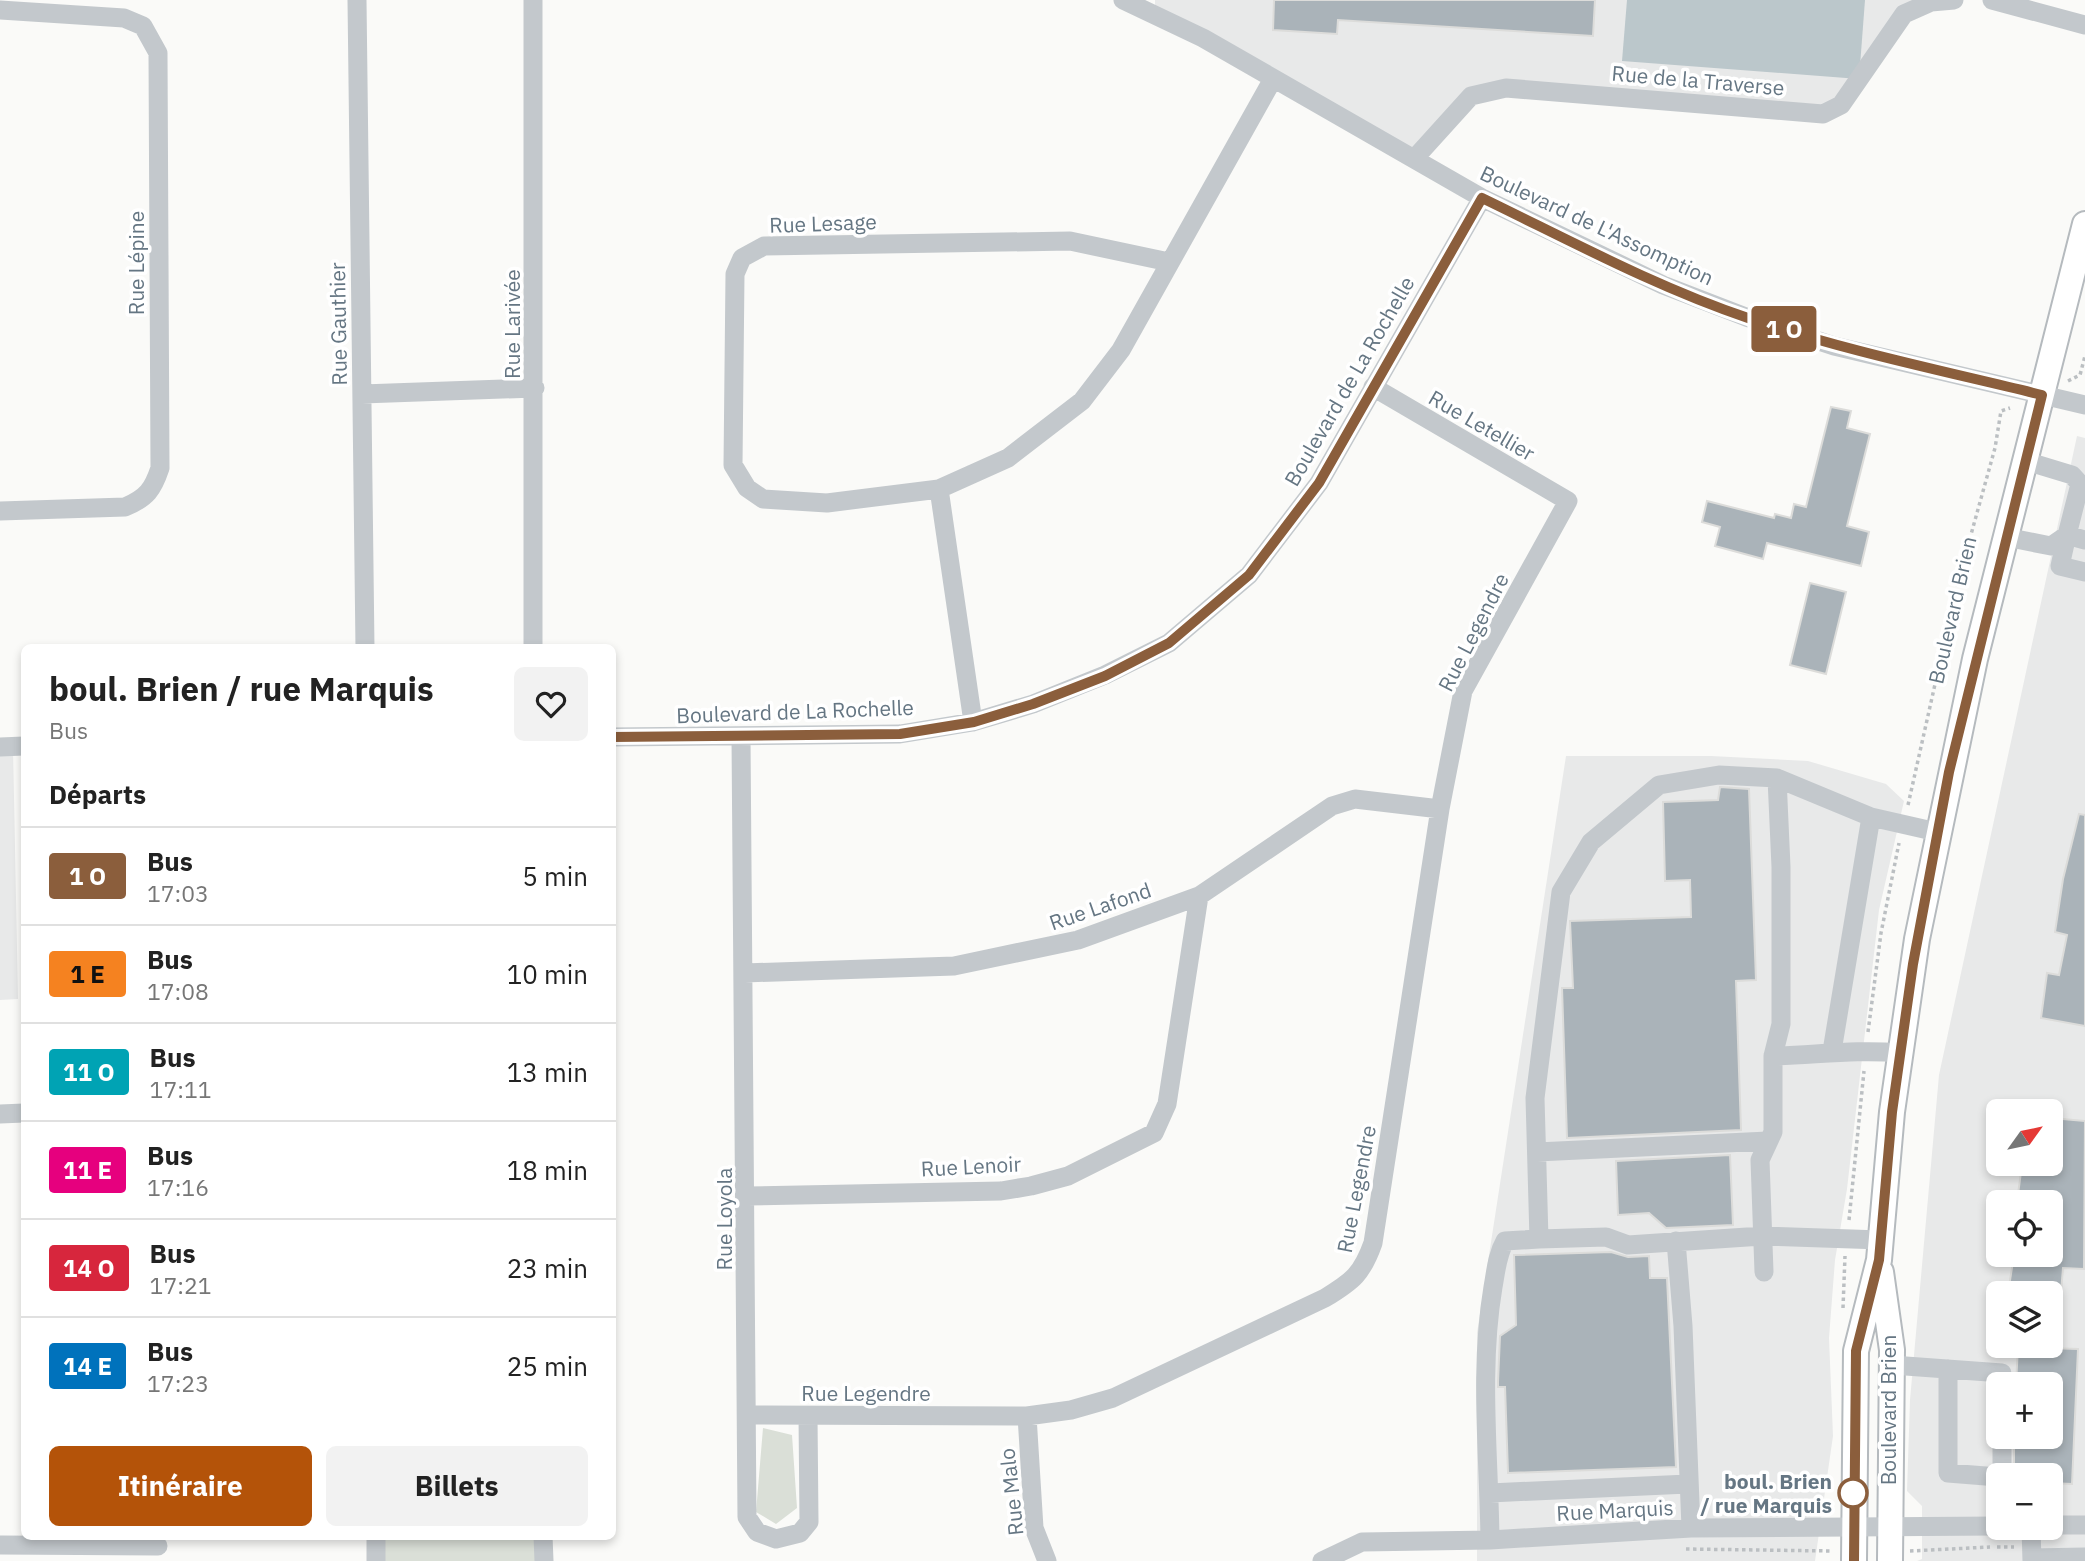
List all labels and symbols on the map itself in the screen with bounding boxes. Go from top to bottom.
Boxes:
street label: Rue de la Traverse [1610,59,1786,101]
street label: Boulevard de L'Assomption [1476,159,1718,291]
street label: Rue Lesage [769,207,877,239]
street label: Rue Lépine [122,211,150,315]
street label: Rue Gauthier [323,262,353,386]
street label: Rue Larivée [498,269,526,379]
street label: Boulevard de La Rochelle [1277,271,1421,491]
line badge: 1 O [1744,306,1824,352]
street label: Rue Letellier [1424,383,1540,467]
street label: Boulevard Brien [1921,533,1983,687]
street label: Rue Legendre [1431,568,1515,696]
street label: Boulevard de La Rochelle [676,693,914,729]
street label: Rue Lafond [1045,875,1155,937]
north arrow [1986,1099,2063,1176]
street label: Rue Legendre [1330,1123,1382,1255]
street label: Rue Lenoir [920,1149,1022,1183]
street label: Rue Loyola [710,1168,738,1270]
street label: Boulevard Brien [1874,1335,1902,1485]
street label: Rue Legendre [801,1379,931,1407]
street label: Rue Malo [992,1447,1030,1537]
place label: boul. Brien / rue Marquis [1700,1467,1832,1519]
marker: boul. Brien / rue Marquis [1838,1478,1868,1508]
street label: Rue Marquis [1556,1493,1674,1527]

